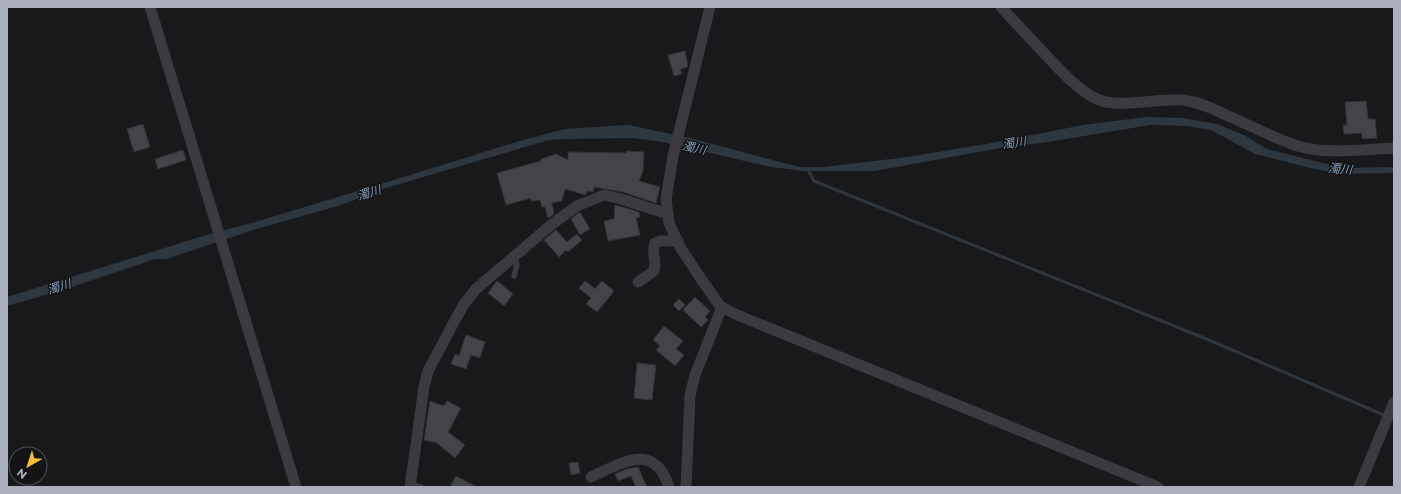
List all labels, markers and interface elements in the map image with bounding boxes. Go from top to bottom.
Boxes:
water label: 濁川 [1001,133,1029,152]
water label: 濁川 [681,138,709,158]
water label: 濁川 [1327,160,1355,177]
water label: 濁川 [355,181,384,203]
water label: 濁川 [45,275,74,297]
north arrow [8,446,48,486]
text: N [14,466,30,482]

